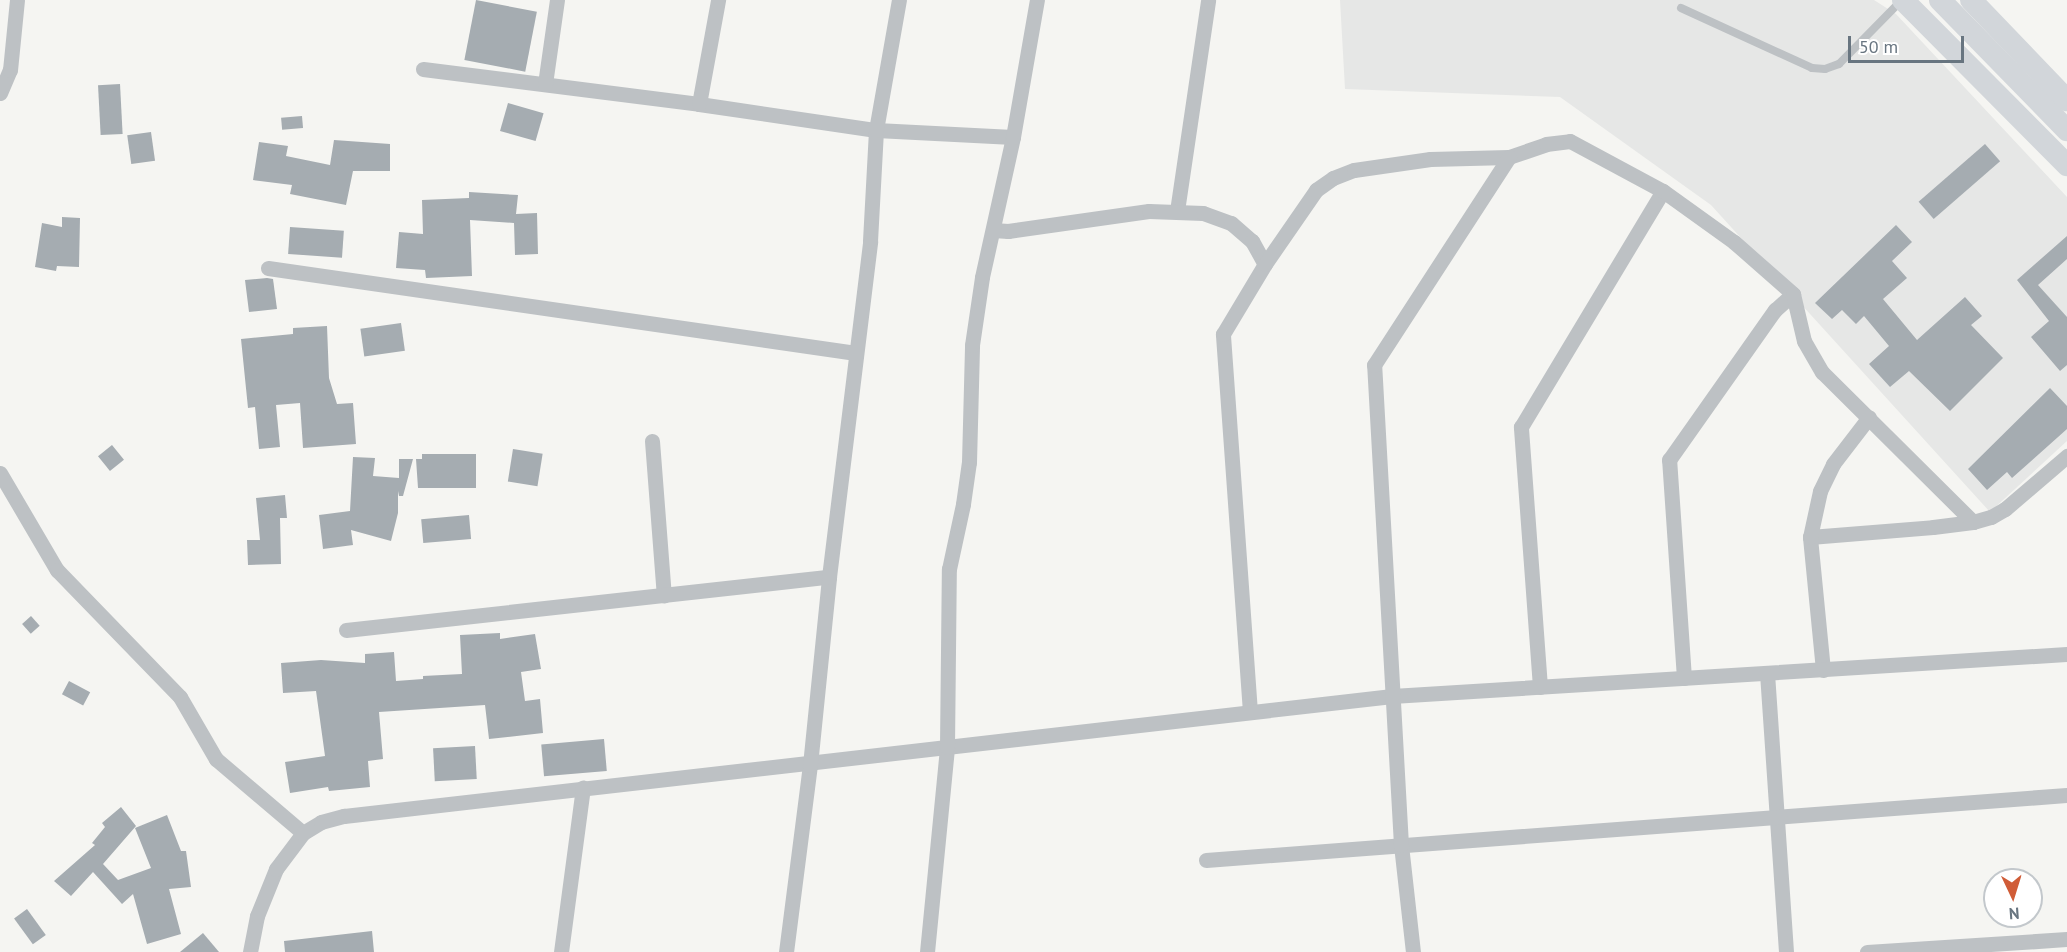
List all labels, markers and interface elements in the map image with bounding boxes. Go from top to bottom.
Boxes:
scale bar [1851,24,1966,62]
text: 50 m [1859,35,1898,58]
north arrow [1983,868,2043,928]
text: N [2008,904,2020,924]

